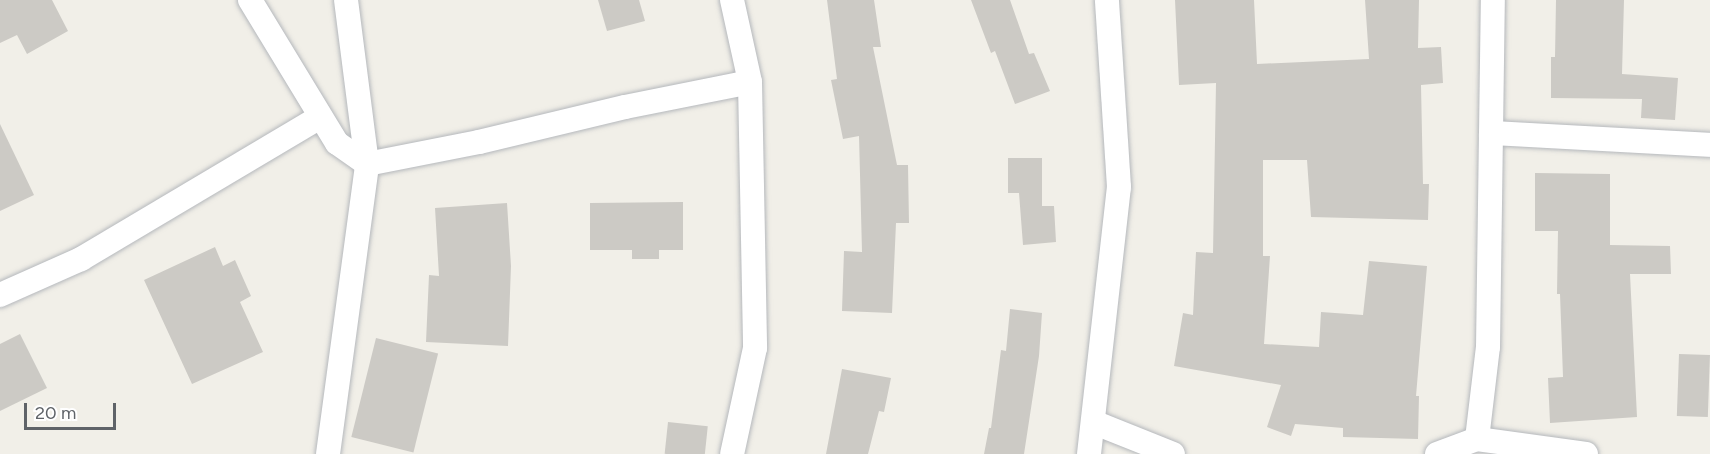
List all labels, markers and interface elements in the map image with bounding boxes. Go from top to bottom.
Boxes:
scale bar [27,391,118,429]
text: 20 m [35,402,76,424]

